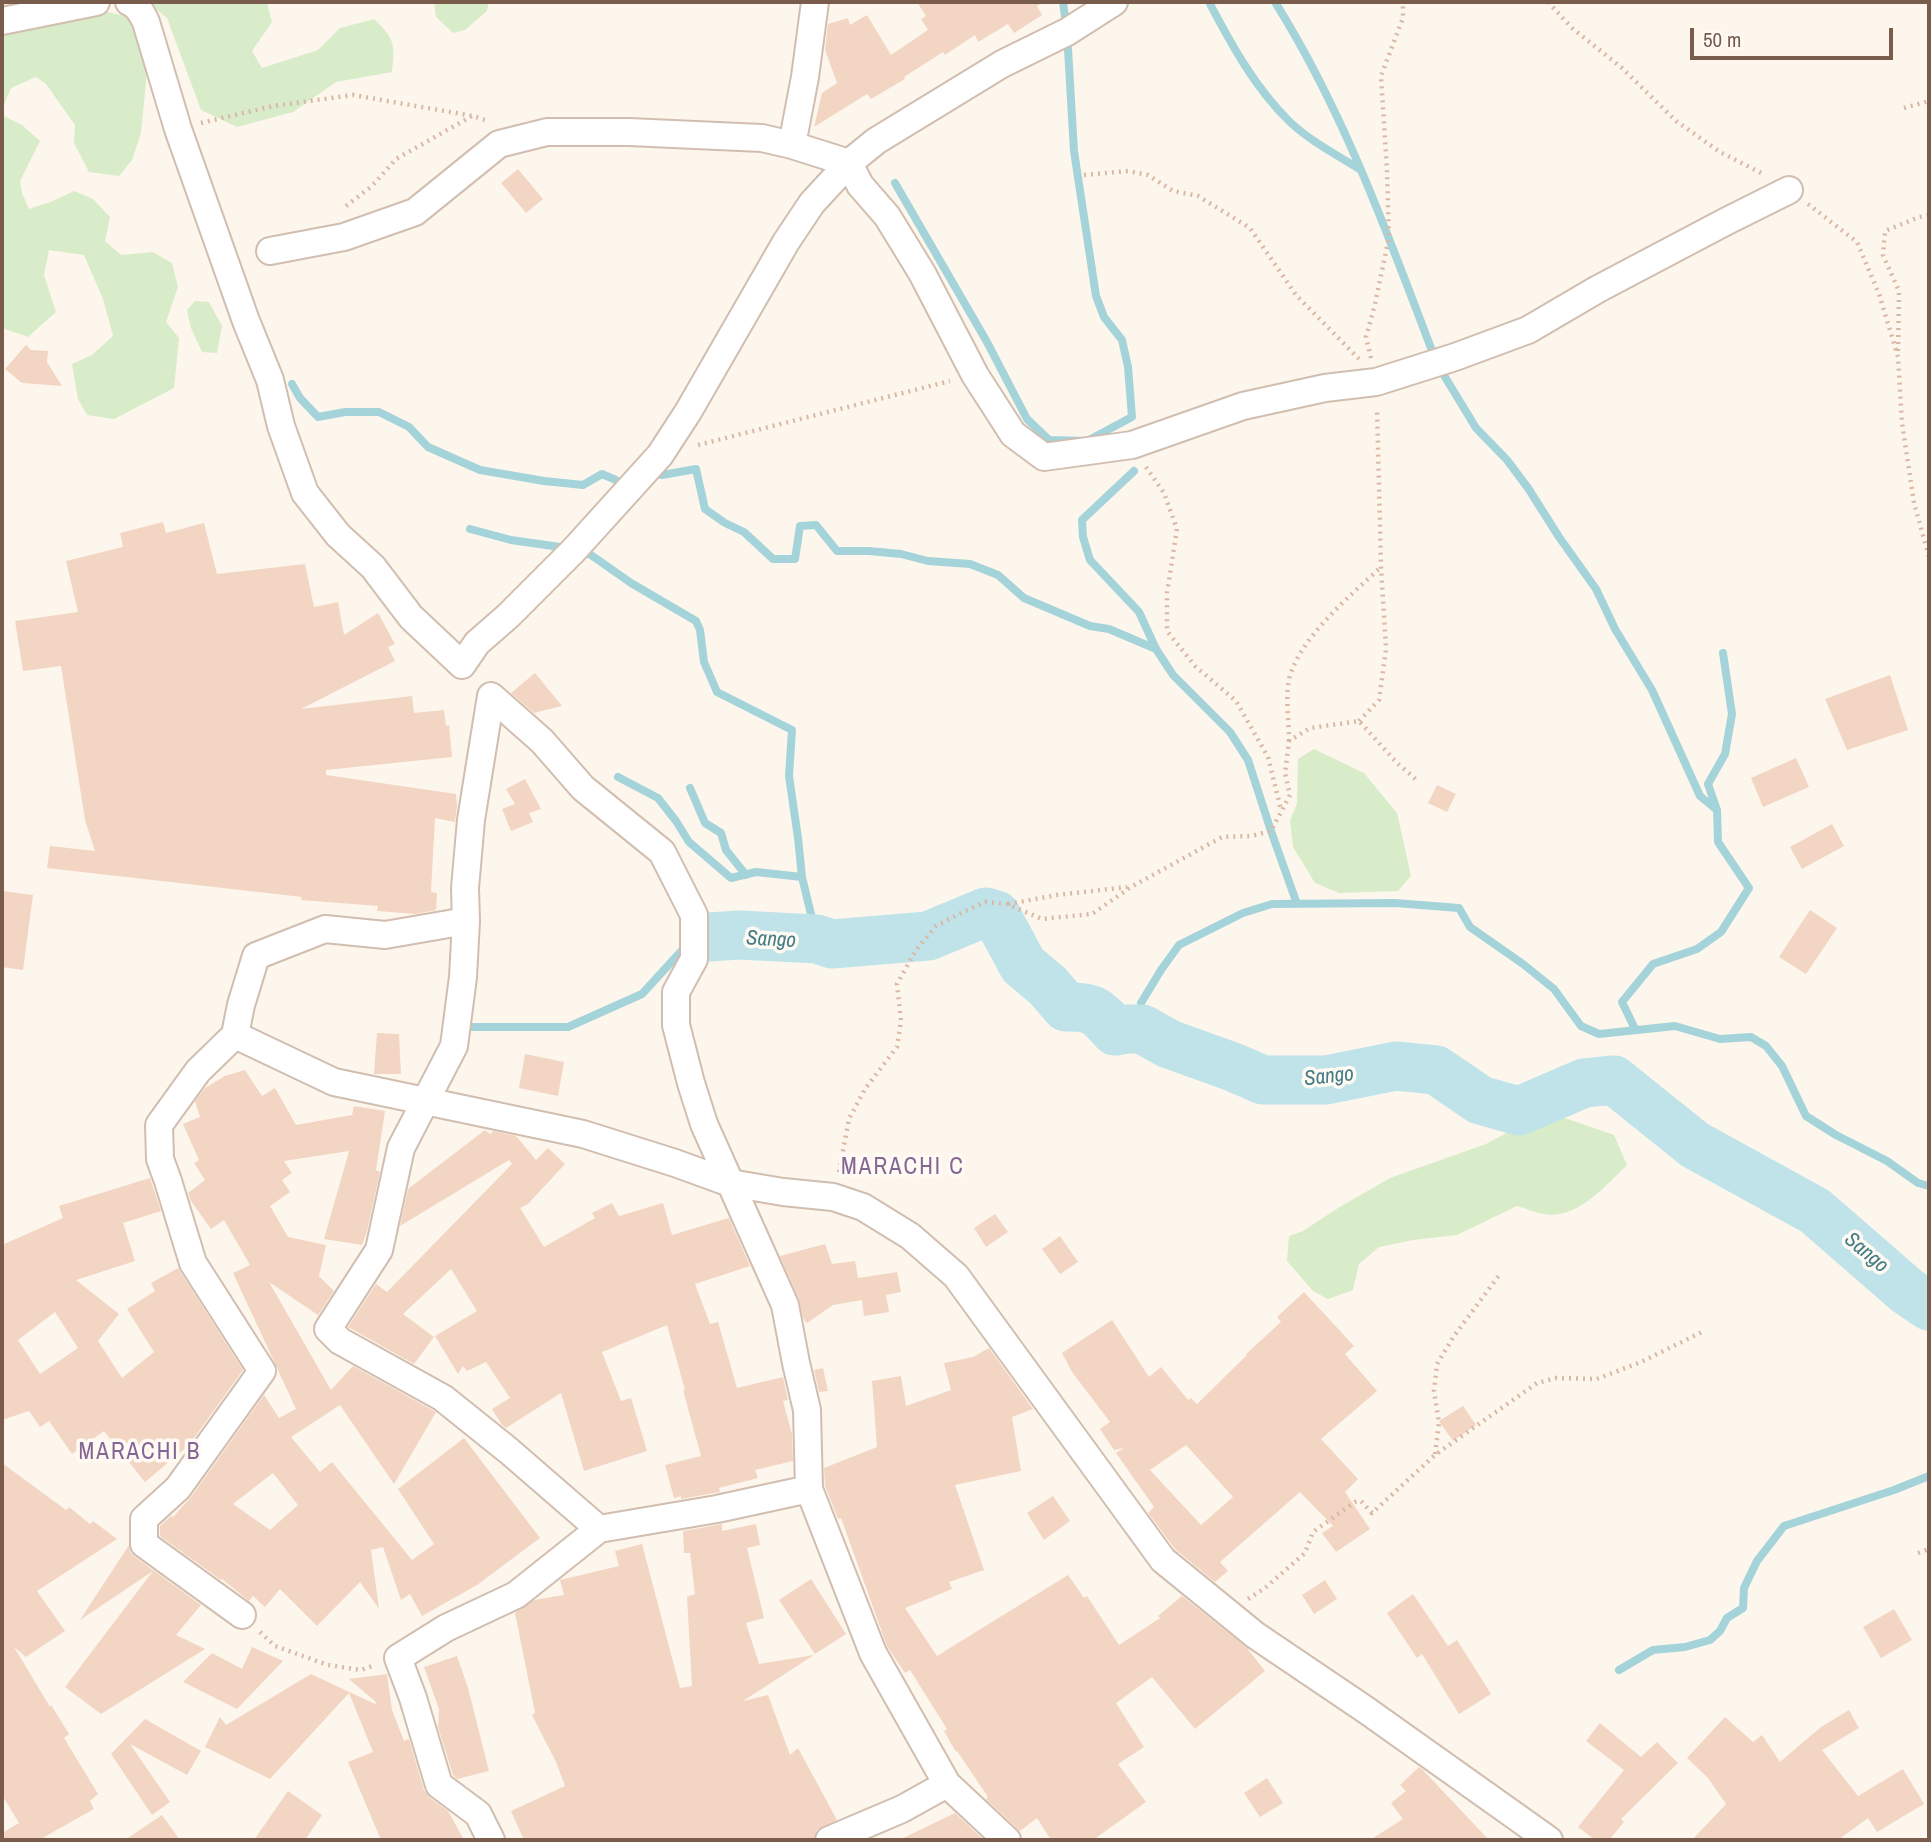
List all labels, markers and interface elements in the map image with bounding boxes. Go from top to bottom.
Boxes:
scale bar [1693,14,1896,58]
text: 50 m [1703,25,1741,54]
water label: Sango [745,926,797,954]
water label: Sango [1303,1062,1355,1092]
district label: MARACHI C [842,1154,964,1182]
water label: Sango [1839,1227,1893,1279]
district label: MARACHI B [80,1439,200,1467]

